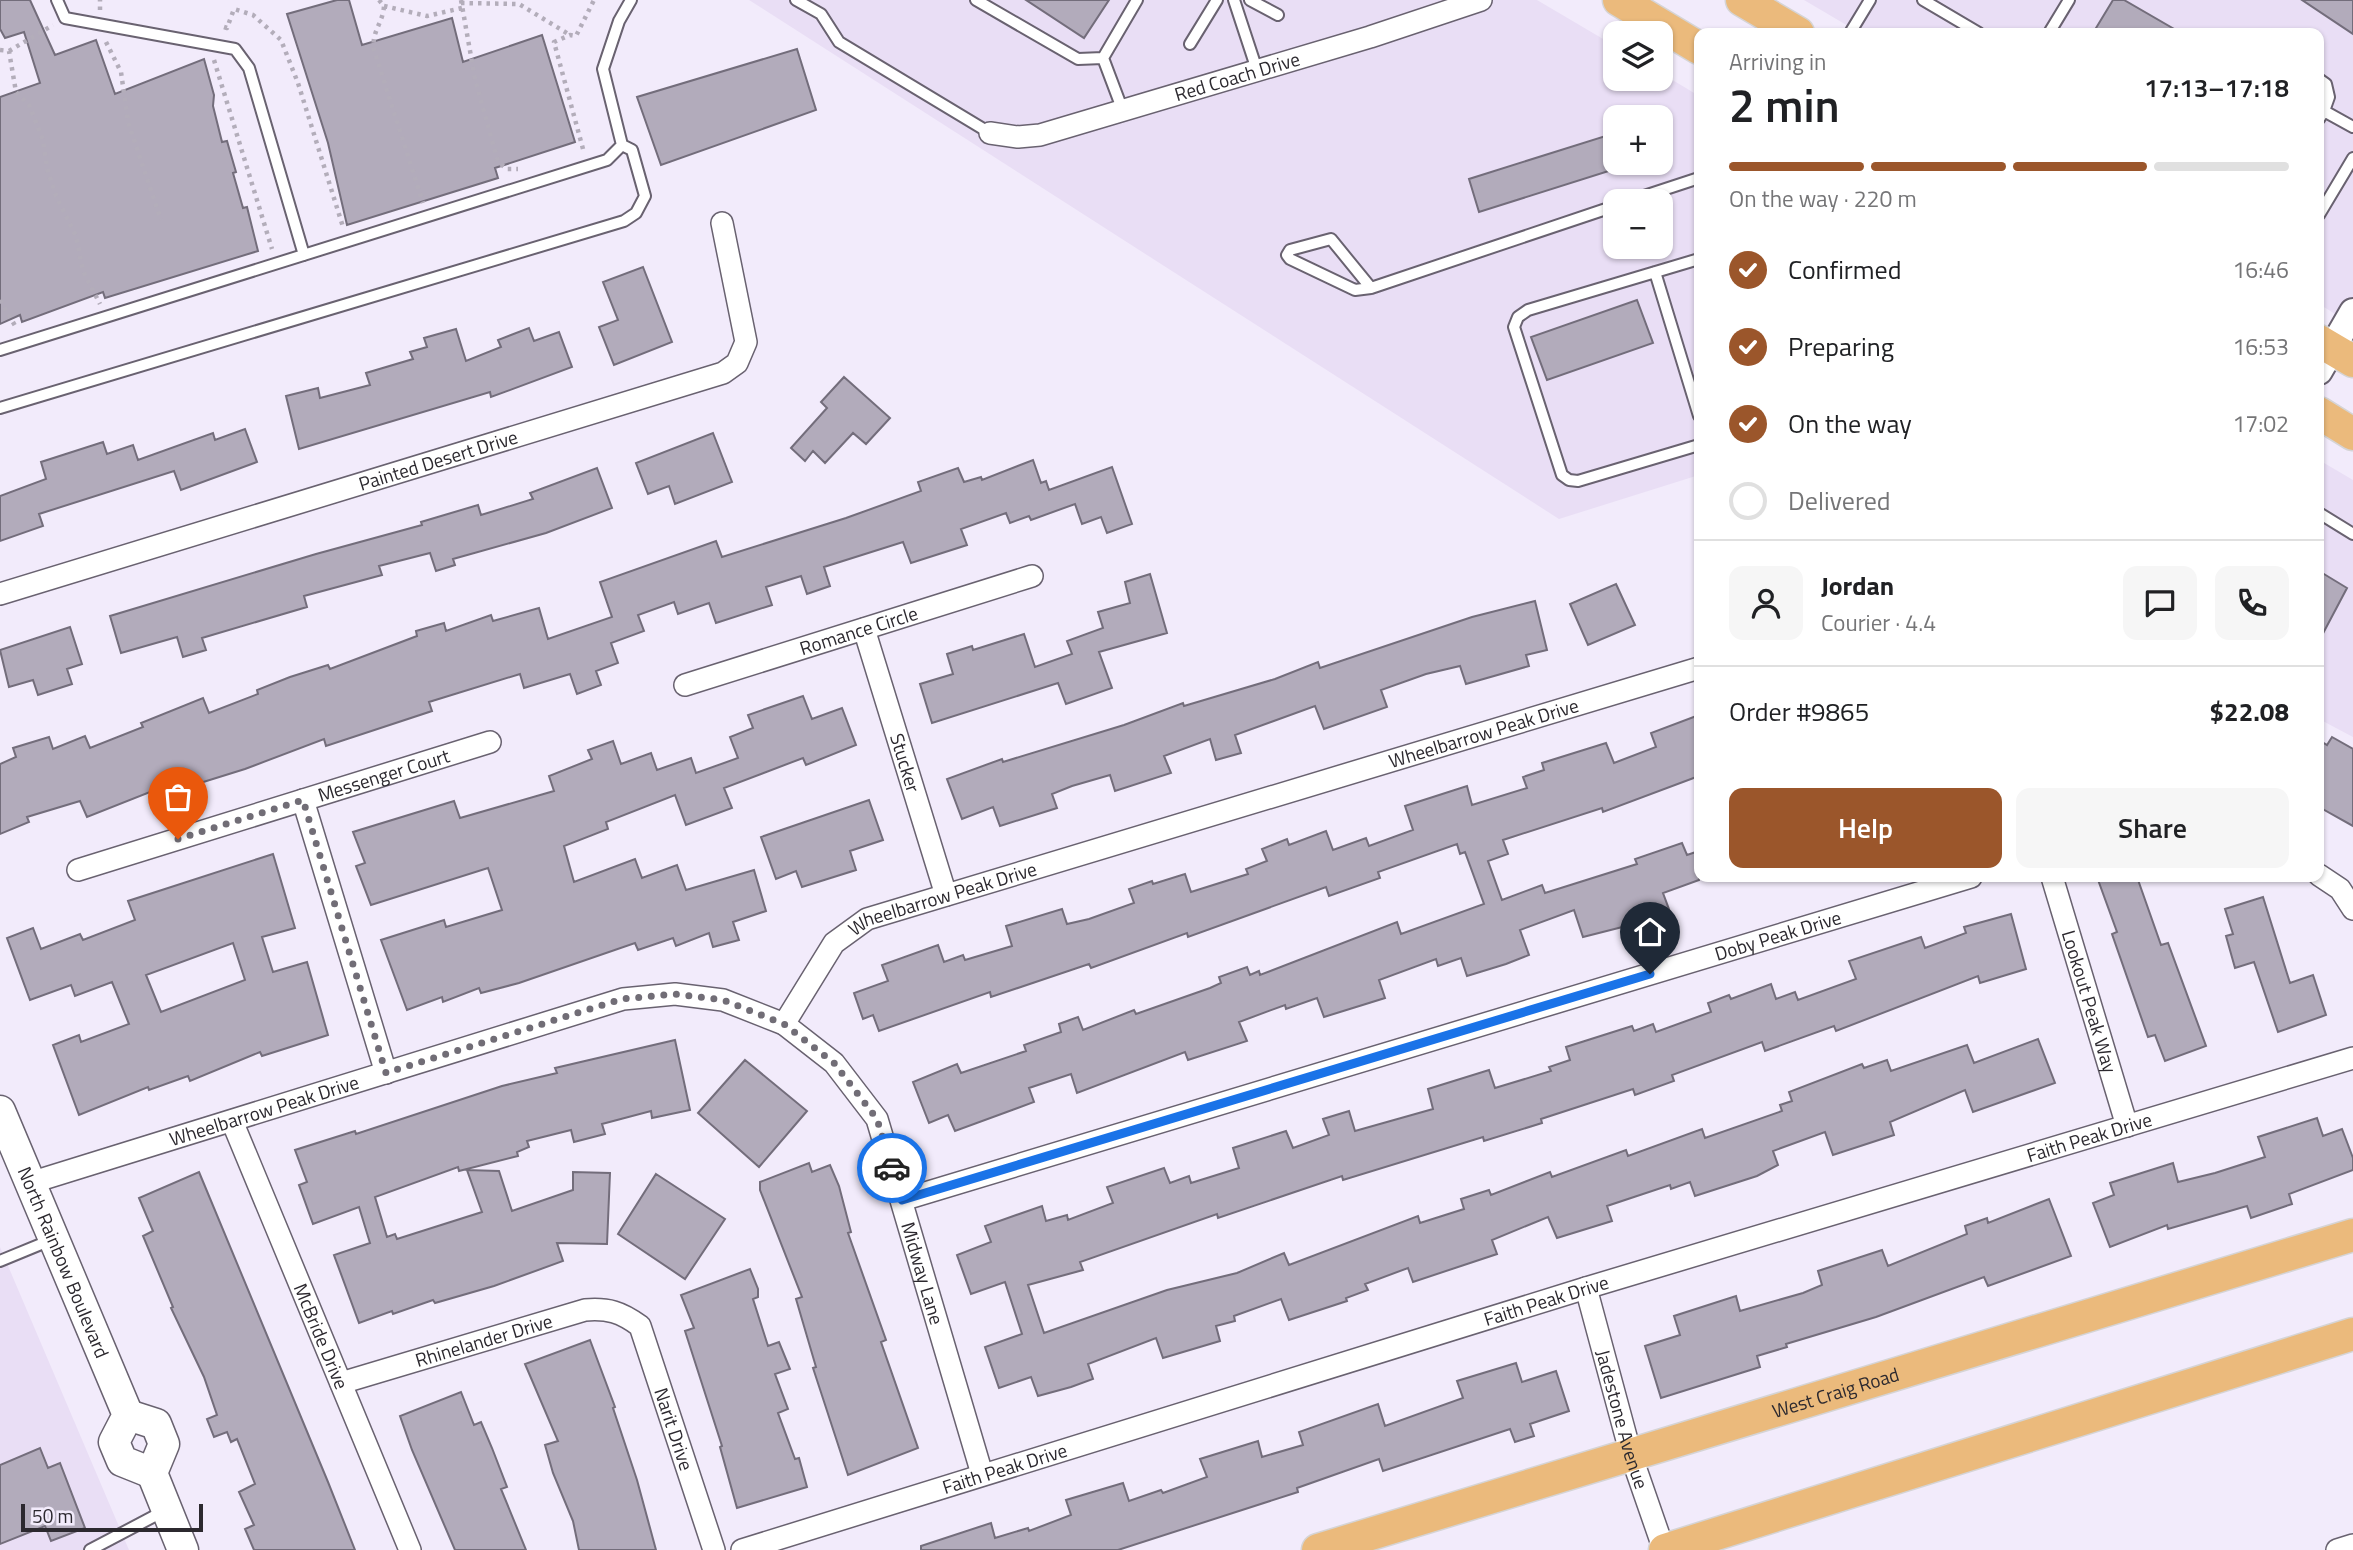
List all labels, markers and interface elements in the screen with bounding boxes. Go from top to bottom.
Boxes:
map controls [1603,21,1673,259]
button: layers [1603,21,1673,91]
street label: Red Coach Drive [1171,44,1303,108]
text: Arriving in [1729,44,1826,79]
text: 17:13–17:18 [2144,68,2289,107]
text: 2 min [1729,70,1840,140]
button: + [1603,105,1673,175]
text: On the way · 220 m [1729,181,1917,216]
button: − [1603,189,1673,259]
text: Confirmed [1788,250,1902,289]
icon: check [1729,251,1767,289]
text: 16:46 [2232,252,2289,287]
text: Preparing [1788,327,1894,366]
icon: check [1729,328,1767,366]
text: 16:53 [2232,329,2289,364]
text: On the way [1788,404,1912,443]
icon: check [1729,405,1767,443]
text: 17:02 [2232,406,2289,441]
street label: Painted Desert Drive [355,422,521,498]
text: Delivered [1788,481,1891,520]
button: person [1729,566,1803,640]
text: Jordan [1821,566,1894,605]
button: chat [2123,566,2197,640]
button: phone [2215,566,2289,640]
street label: Romance Circle [796,598,921,662]
text: Courier · 4.4 [1821,605,1936,640]
street label: Wheelbarrow Peak Drive [1385,690,1582,775]
text: Order #9865 [1729,692,1869,731]
text: $22.08 [2210,692,2289,731]
street label: Stucker [883,730,929,796]
street label: Messenger Court [314,740,453,809]
pin [148,767,208,839]
icon: bag [159,778,197,816]
button: Help [1729,788,2002,868]
button: Share [2016,788,2289,868]
street label: Wheelbarrow Peak Drive [842,854,1040,942]
pin [1620,902,1680,974]
street label: Doby Peak Drive [1711,902,1845,968]
icon: home [1631,913,1669,951]
street label: Lookout Peak Way [2055,926,2125,1076]
street label: Wheelbarrow Peak Drive [165,1067,362,1153]
street label: Faith Peak Drive [2023,1104,2155,1169]
courier [857,1133,927,1203]
icon: car [873,1149,911,1187]
street label: North Rainbow Boulevard [11,1162,117,1362]
street label: Midway Lane [894,1218,952,1328]
street label: Faith Peak Drive [1480,1267,1612,1333]
street label: McBride Drive [287,1279,357,1393]
street label: Rhinelander Drive [411,1306,556,1374]
street label: Jadestone Avenue [1589,1346,1657,1493]
street label: West Craig Road [1768,1359,1903,1425]
street label: Narit Drive [647,1384,702,1474]
street label: Faith Peak Drive [938,1435,1071,1501]
scale bar [21,1501,203,1533]
text: 50 m [32,1501,73,1530]

